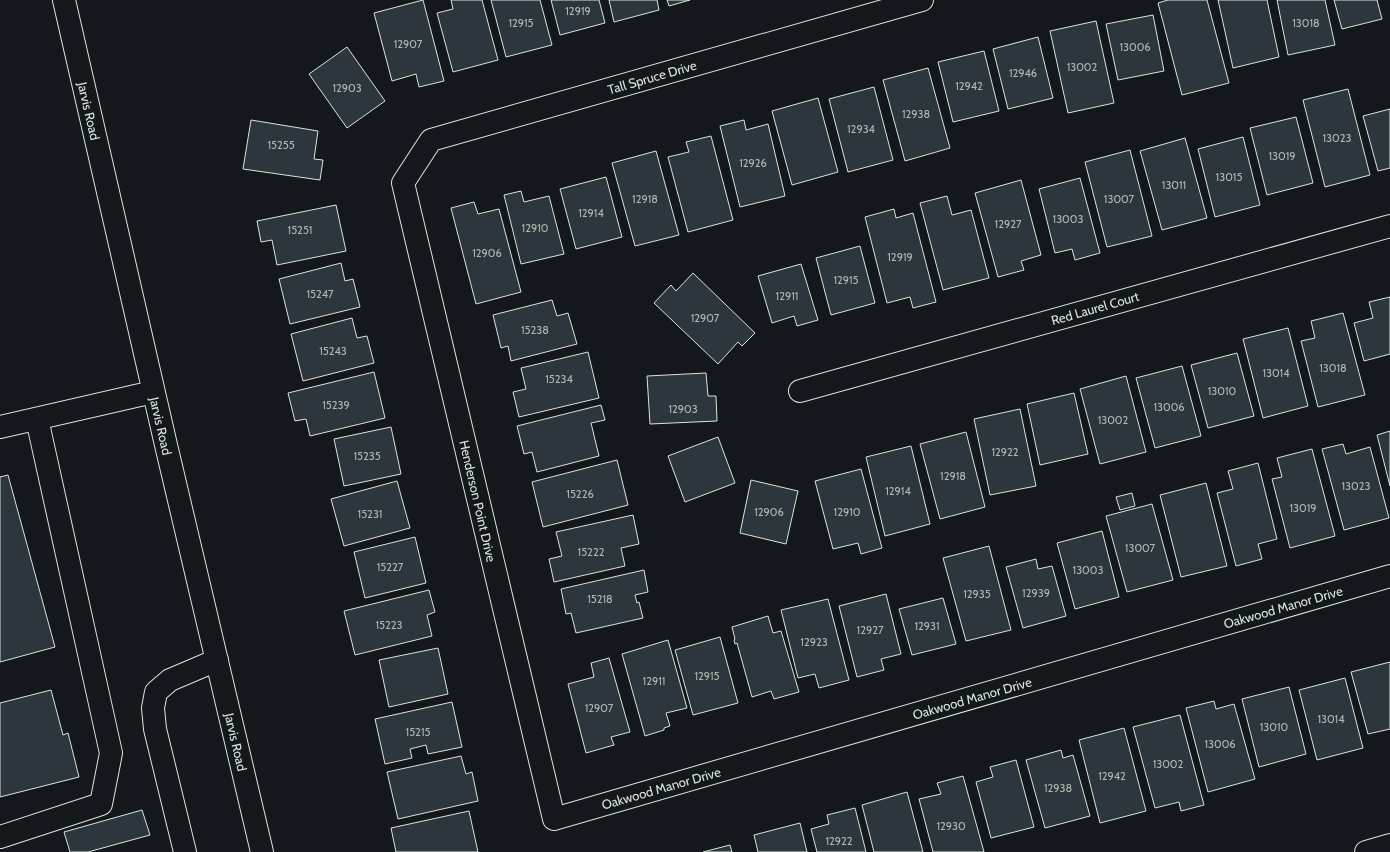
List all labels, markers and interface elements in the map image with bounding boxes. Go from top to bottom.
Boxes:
house number: 12919 [565,4,591,18]
house number: 12915 [508,16,534,30]
house number: 13018 [1292,16,1320,30]
house number: 12907 [394,37,423,51]
house number: 13006 [1119,40,1151,54]
street label: Tall Spruce Drive [606,57,699,97]
house number: 13002 [1067,60,1098,74]
house number: 12946 [1009,66,1037,80]
street label: Jarvis Road [74,79,103,142]
house number: 12942 [955,79,983,93]
house number: 12903 [332,81,362,95]
house number: 12938 [902,107,930,121]
house number: 12934 [847,122,876,136]
house number: 13023 [1323,131,1352,145]
house number: 15255 [267,138,295,152]
house number: 13019 [1268,149,1296,163]
house number: 12926 [739,156,767,170]
house number: 13015 [1216,170,1242,184]
house number: 13011 [1162,178,1186,192]
house number: 12918 [632,192,658,206]
house number: 13007 [1104,192,1135,206]
house number: 12914 [578,206,604,220]
house number: 13003 [1053,212,1083,226]
house number: 12927 [995,217,1022,231]
house number: 12910 [522,221,549,235]
house number: 15251 [288,223,312,237]
house number: 12906 [472,246,502,260]
house number: 12919 [887,250,913,264]
house number: 12915 [833,273,859,287]
house number: 15247 [306,287,334,301]
street label: Red Laurel Court [1049,288,1141,328]
house number: 12911 [776,289,798,303]
house number: 12907 [691,311,720,325]
house number: 15238 [521,323,549,337]
house number: 15243 [319,344,347,358]
house number: 13018 [1319,361,1347,375]
house number: 13014 [1262,366,1290,380]
house number: 15234 [545,372,573,386]
house number: 13010 [1208,384,1237,398]
street label: Jarvis Road [146,394,175,457]
house number: 15239 [322,398,350,412]
house number: 13006 [1153,400,1185,414]
house number: 12903 [668,402,698,416]
house number: 13002 [1098,413,1129,427]
street label: Henderson Point Drive [456,439,500,564]
house number: 12922 [991,445,1019,459]
house number: 15235 [353,449,381,463]
house number: 12918 [940,469,966,483]
house number: 13023 [1342,479,1371,493]
house number: 12914 [885,484,911,498]
house number: 15226 [566,487,594,501]
house number: 13019 [1289,501,1317,515]
house number: 12906 [754,505,784,519]
house number: 12910 [834,505,861,519]
house number: 15231 [358,507,382,521]
house number: 13007 [1125,541,1156,555]
house number: 15222 [578,545,605,559]
house number: 15227 [377,560,404,574]
house number: 13003 [1073,563,1103,577]
street label: Oakwood Manor Drive [1222,582,1345,632]
house number: 12939 [1022,586,1050,600]
house number: 12935 [963,587,991,601]
house number: 15218 [587,592,613,606]
house number: 15223 [375,618,403,632]
house number: 12931 [914,619,940,633]
house number: 12927 [857,623,884,637]
house number: 12923 [800,635,828,649]
house number: 12915 [694,669,720,683]
street label: Oakwood Manor Drive [911,673,1034,723]
house number: 12911 [643,674,665,688]
house number: 12907 [585,701,614,715]
street label: Jarvis Road [221,710,250,773]
house number: 13014 [1317,712,1345,726]
house number: 13010 [1260,720,1289,734]
house number: 15215 [406,725,430,739]
house number: 13006 [1204,737,1236,751]
house number: 13002 [1153,757,1184,771]
street label: Oakwood Manor Drive [600,763,723,813]
house number: 12942 [1098,769,1126,783]
house number: 12938 [1044,781,1072,795]
house number: 12930 [936,819,966,833]
house number: 12922 [825,834,853,848]

